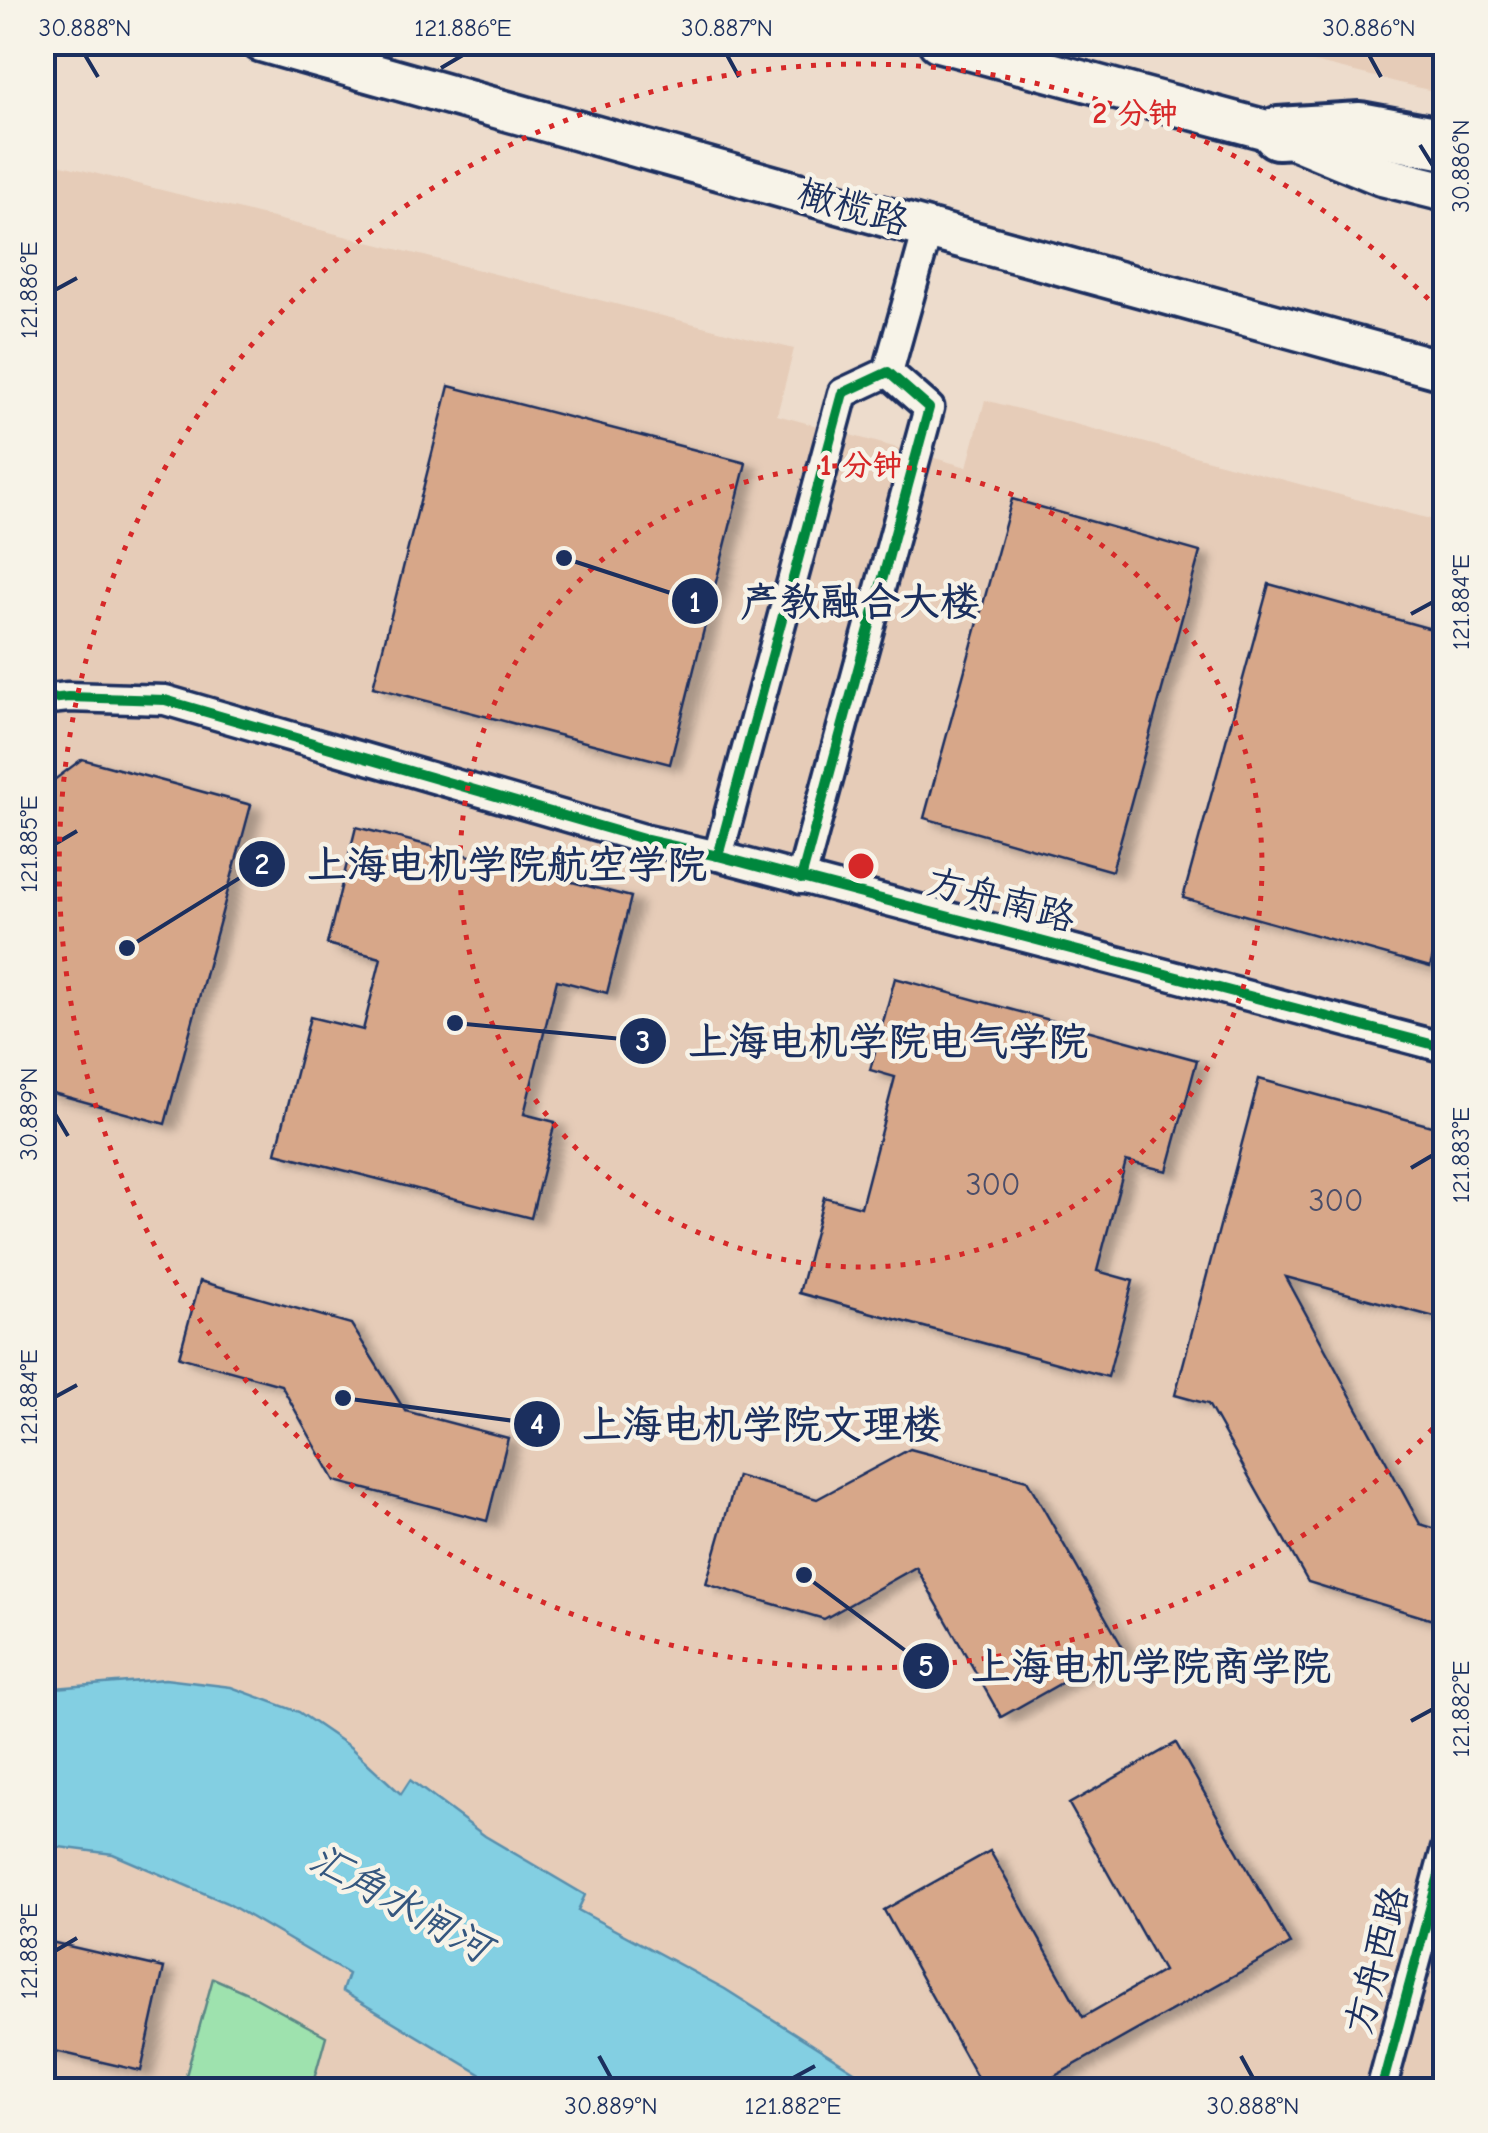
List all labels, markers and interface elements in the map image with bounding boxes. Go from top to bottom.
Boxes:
text: 30.888°N [39,13,131,42]
text: 121.886°E [414,13,512,42]
text: 30.887°N [681,13,773,42]
text: 30.886°N [1322,13,1416,42]
text: 2 分钟 [1092,96,1178,131]
text: 30.886°N [1446,119,1475,213]
street label: 橄榄路 [792,171,914,245]
text: 121.886°E [14,241,43,339]
text: 1 分钟 [820,448,902,483]
text: 121.884°E [1446,554,1475,650]
callout: 产教融合大楼 [670,566,1000,636]
text: 产教融合大楼 [740,579,980,625]
text: 1 [689,585,701,620]
text: 121.885°E [14,795,43,893]
callout: 上海电机学院航空学院 [237,829,727,899]
text: 上海电机学院航空学院 [307,842,707,888]
text: 2 [255,847,269,882]
centre of rings [843,848,879,884]
street label: 方舟南路 [922,859,1080,941]
callout: 上海电机学院电气学院 [618,1006,1108,1076]
text: 上海电机学院电气学院 [688,1019,1088,1065]
text: 3 [636,1024,650,1059]
text: 30.889°N [14,1067,43,1161]
text: 121.883°E [1446,1107,1475,1203]
house number: 300 [965,1166,1021,1203]
house number: 300 [1308,1182,1364,1219]
text: 121.884°E [14,1349,43,1445]
callout: 上海电机学院文理楼 [512,1389,962,1459]
text: 上海电机学院文理楼 [582,1402,942,1448]
text: 4 [530,1407,544,1442]
callout: 上海电机学院商学院 [901,1631,1351,1701]
text: 上海电机学院商学院 [971,1644,1331,1690]
text: 5 [918,1649,934,1684]
text: 121.882°E [1446,1661,1475,1757]
water label: 汇角水闸河 [301,1834,504,1975]
street label: 方舟西路 [1336,1881,1418,2039]
text: 121.883°E [14,1903,43,1999]
text: 30.889°N [564,2091,658,2120]
text: 121.882°E [745,2091,841,2120]
text: 30.888°N [1207,2091,1299,2120]

